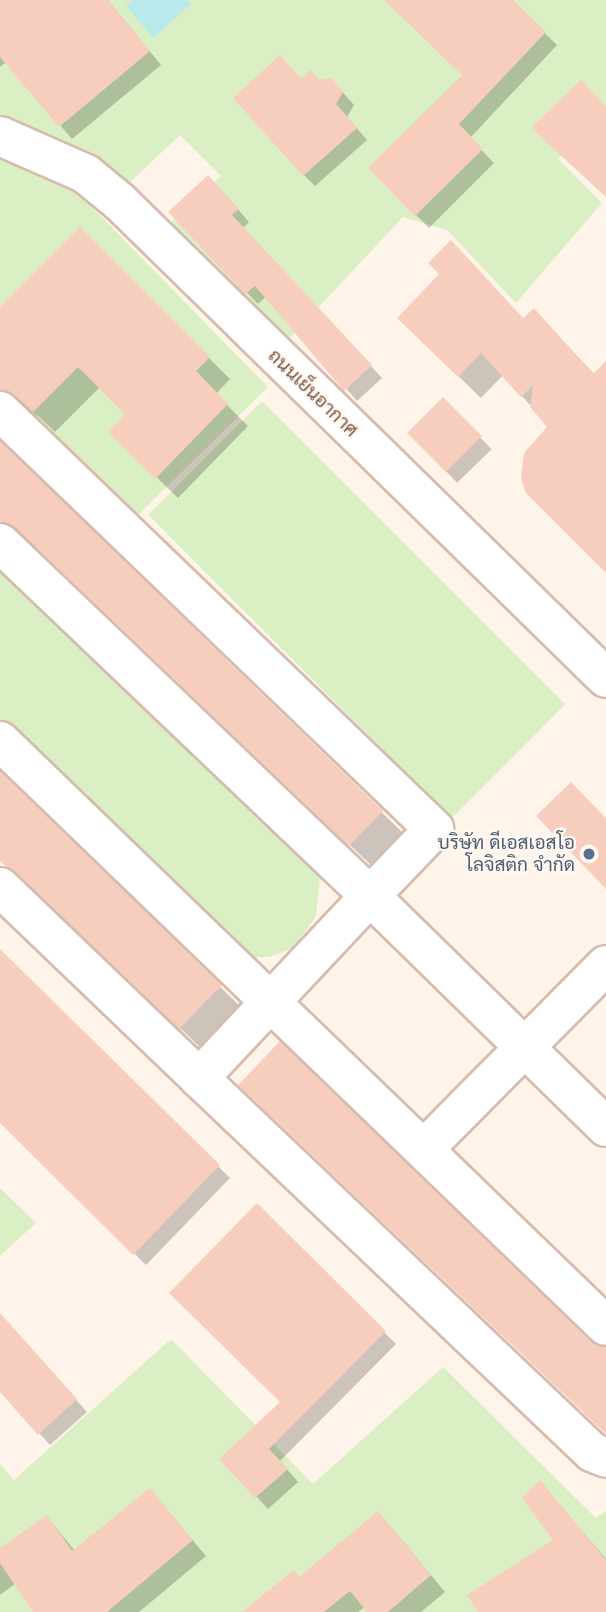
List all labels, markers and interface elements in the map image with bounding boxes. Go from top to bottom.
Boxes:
street label: ถนนเย็นอากาศ [263,344,363,442]
place label: บริษัท ดีเอสเอสโอ โลจิสติก จำกัด [437,832,575,876]
marker: บริษัท ดีเอสเอสโอ โลจิสติก จำกัด [581,846,597,862]

